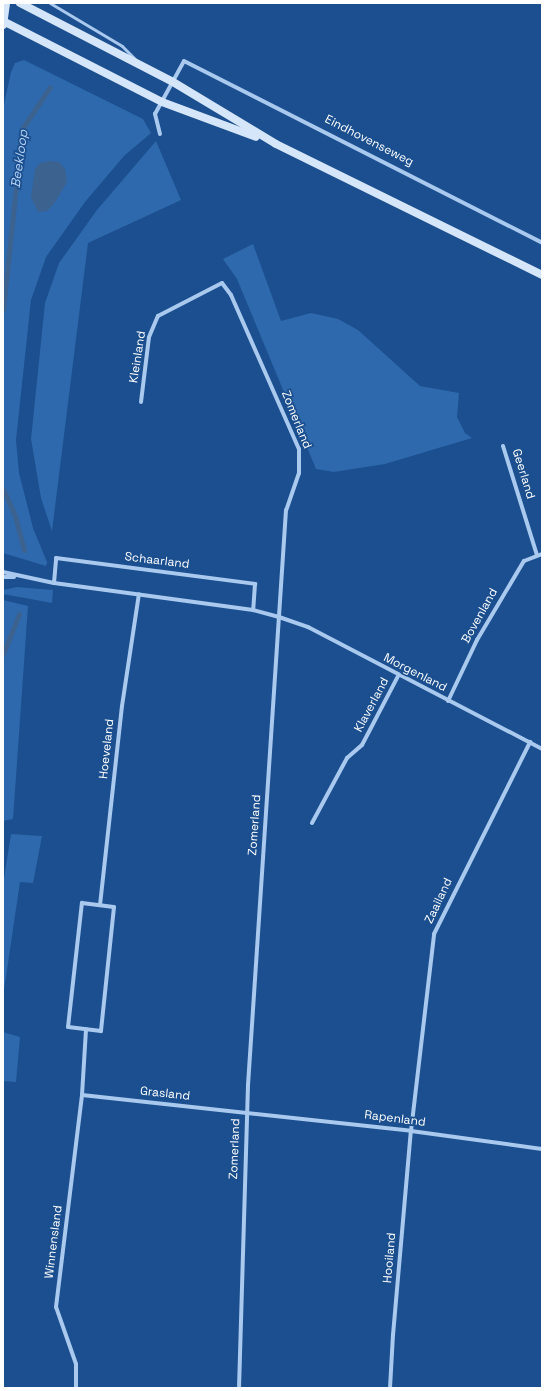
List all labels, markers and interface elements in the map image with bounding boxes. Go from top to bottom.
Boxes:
street label: Eindhovenseweg [322,112,416,170]
water label: Beekloop [8,129,32,189]
street label: Kleinland [127,330,149,384]
street label: Zomerland [278,389,314,451]
street label: Geerland [509,447,537,501]
street label: Schaarland [124,550,190,572]
street label: Bovenland [459,586,501,646]
street label: Morgenland [381,651,449,695]
street label: Klaverland [352,675,392,735]
street label: Hoeveland [97,718,117,780]
street label: Zomerland [246,794,264,856]
street label: Zaailand [422,876,456,926]
street label: Grasland [139,1084,191,1104]
street label: Rapenland [364,1108,426,1130]
street label: Zomerland [227,1118,243,1180]
street label: Winnensland [42,1204,66,1280]
street label: Hooiland [381,1232,399,1284]

